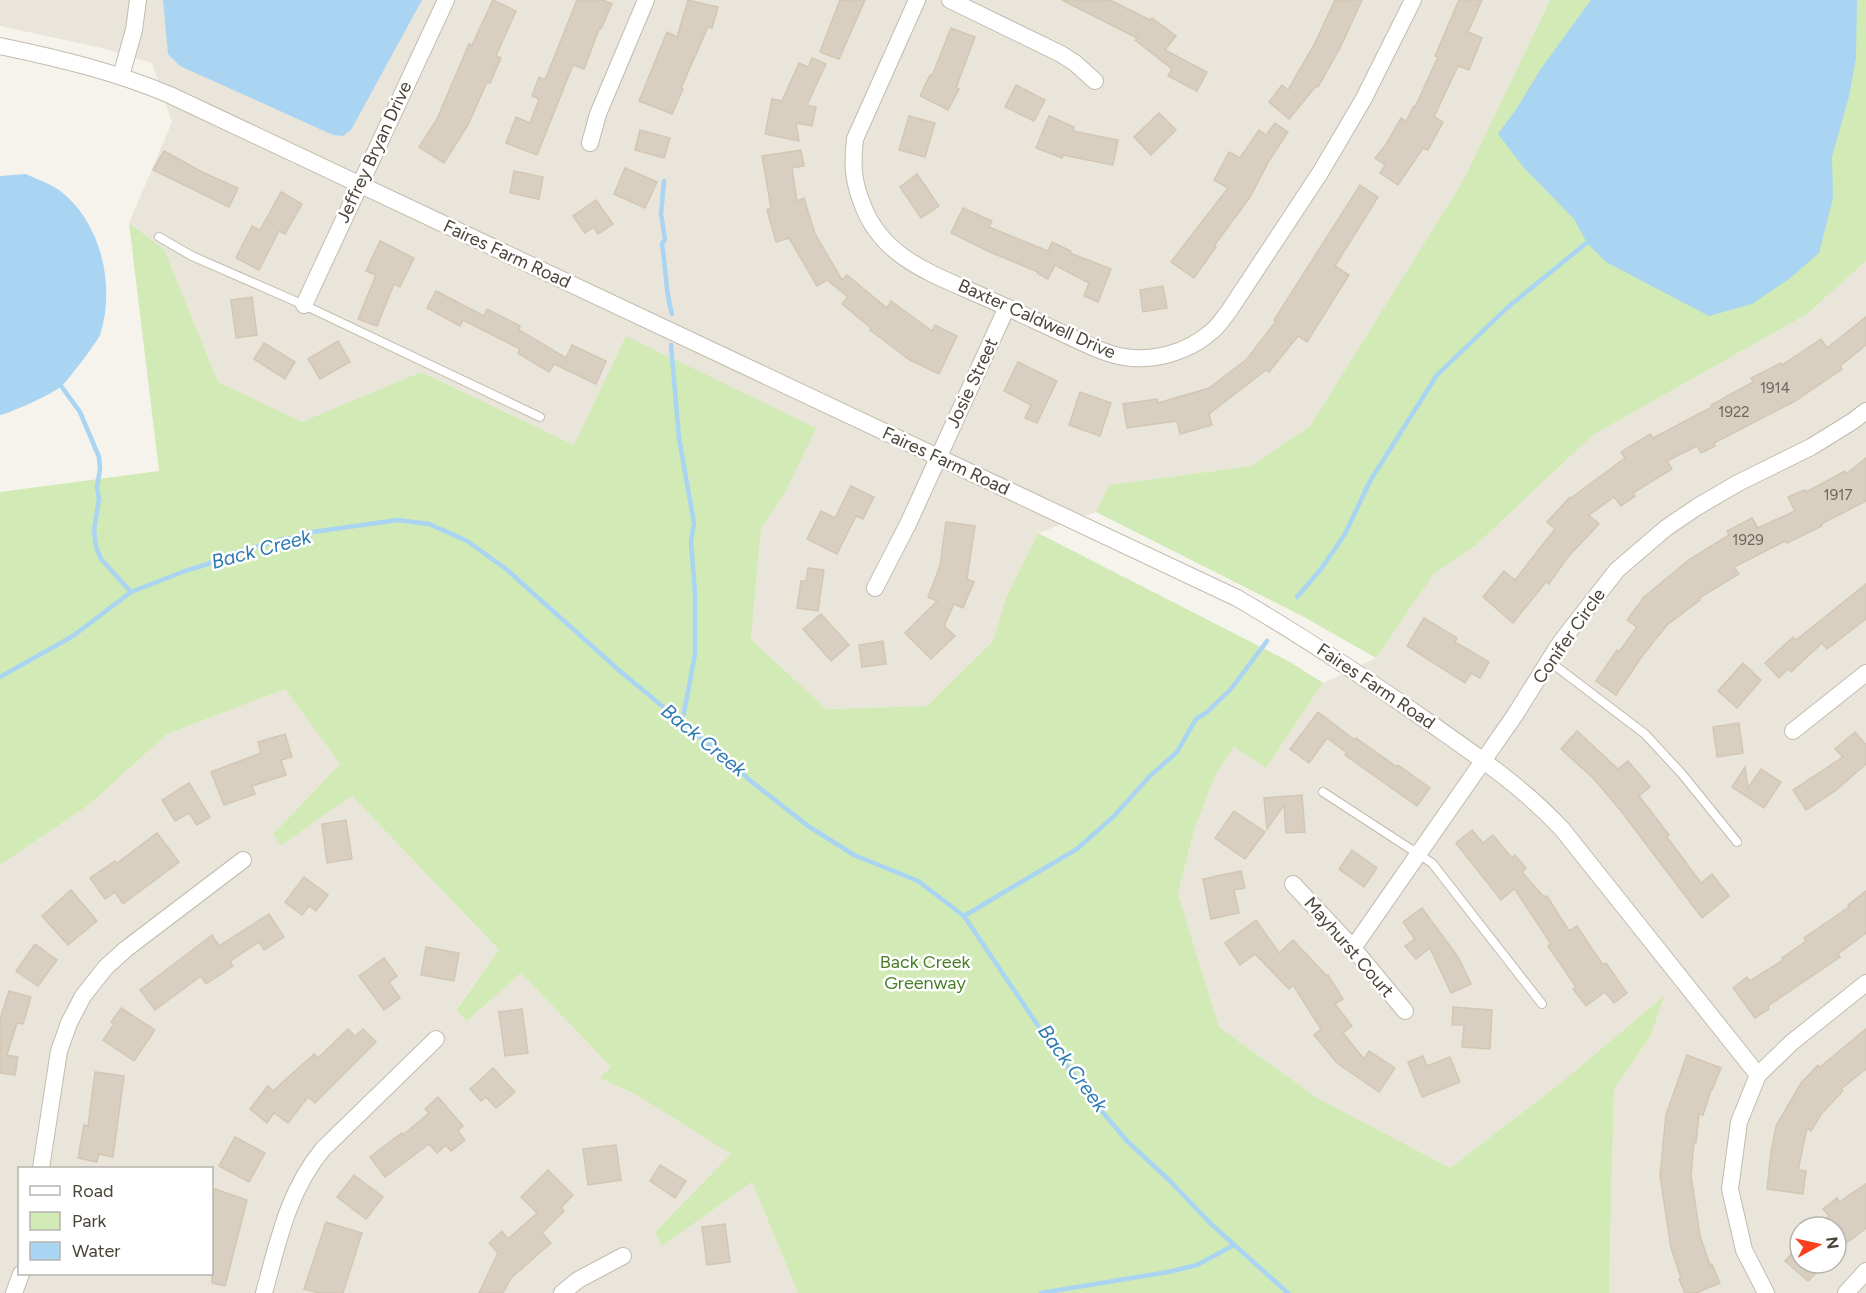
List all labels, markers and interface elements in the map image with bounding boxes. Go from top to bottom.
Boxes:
street label: Jeffrey Bryan Drive [332,78,416,226]
street label: Faires Farm Road [440,215,574,293]
street label: Baxter Caldwell Drive [955,274,1119,364]
street label: Josie Street [942,334,1003,432]
house number: 1914 [1760,379,1790,397]
house number: 1922 [1718,403,1750,421]
street label: Faires Farm Road [879,422,1013,500]
house number: 1917 [1824,486,1852,504]
water label: Back Creek [208,524,315,574]
house number: 1929 [1732,531,1764,549]
street label: Conifer Circle [1528,584,1610,688]
street label: Faires Farm Road [1313,638,1439,734]
water label: Back Creek [657,698,752,782]
street label: Mayhurst Court [1299,892,1399,1002]
park label: Back Creek Greenway [880,951,971,994]
water label: Back Creek [1033,1020,1114,1117]
legend [18,1167,213,1275]
text: Road [72,1180,113,1202]
text: Park [72,1210,107,1232]
north arrow [1788,1215,1848,1275]
text: N [1822,1236,1843,1250]
text: Water [72,1240,120,1262]

